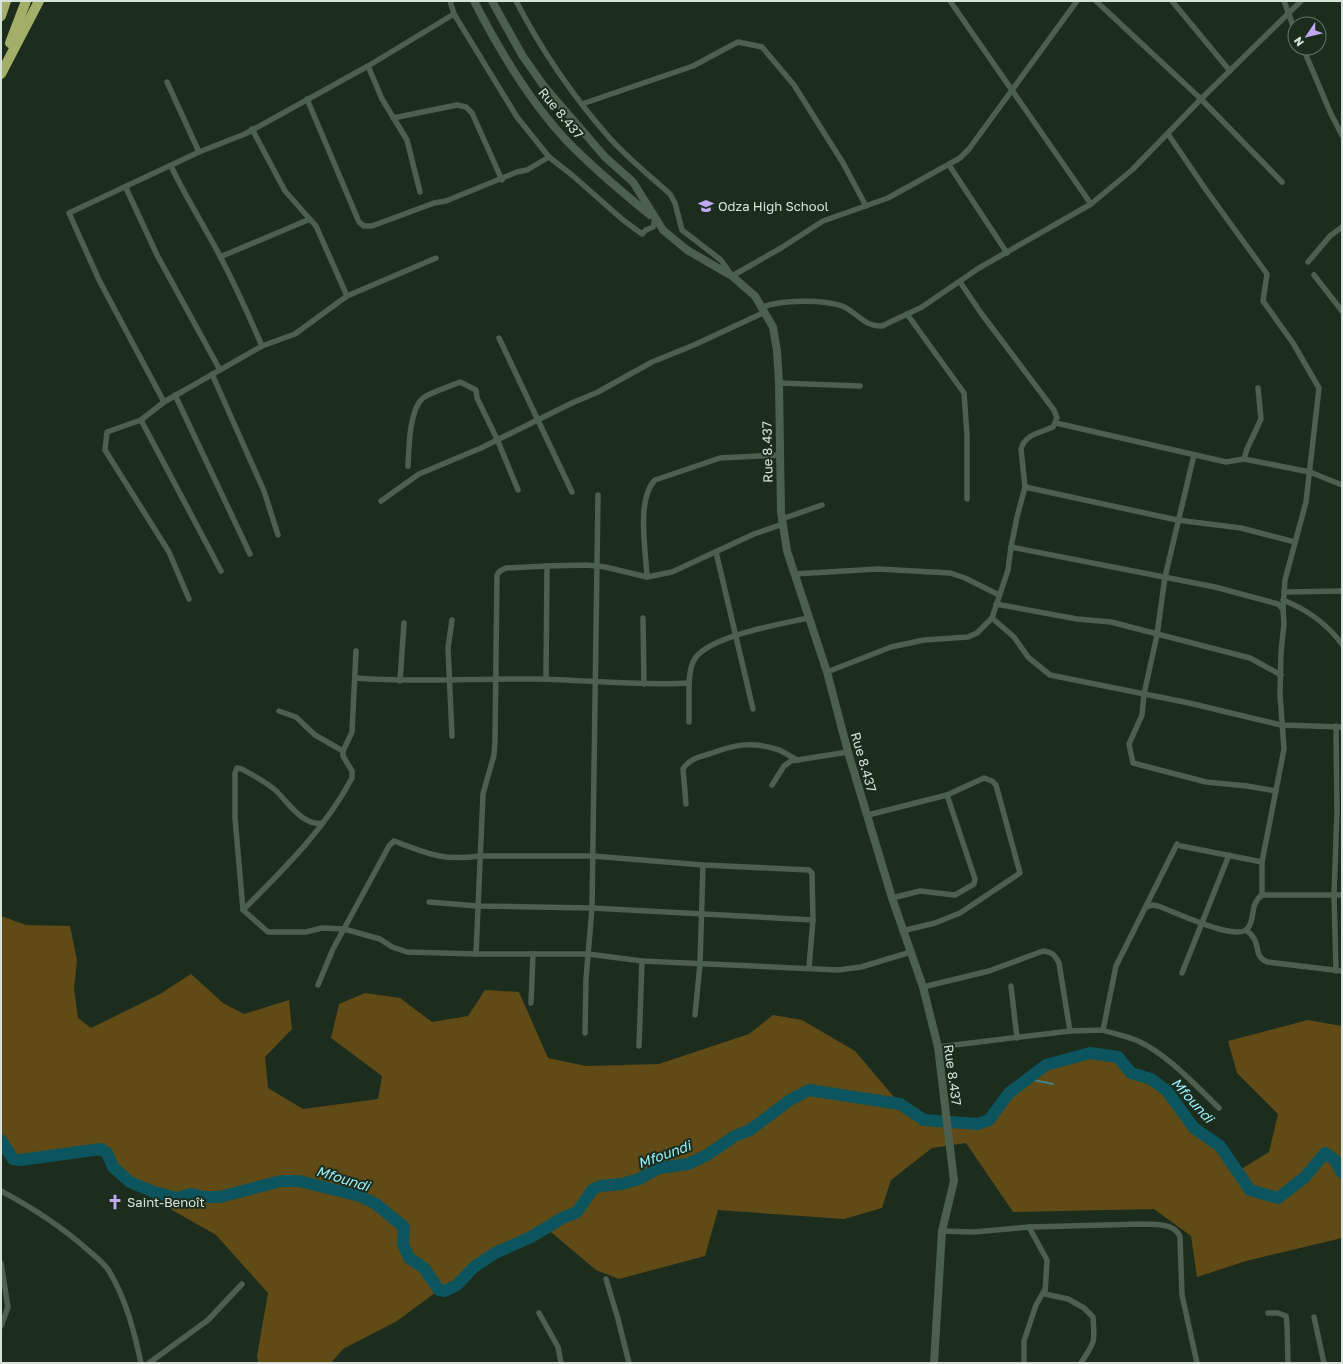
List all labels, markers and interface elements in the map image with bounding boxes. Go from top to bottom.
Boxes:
north arrow [1287,16,1327,56]
text: N [1291,35,1306,49]
street label: Rue 8.437 [535,84,587,142]
school or university icon: Odza High School [697,197,715,215]
place label: Odza High School [718,198,829,214]
street label: Rue 8.437 [758,421,776,483]
street label: Rue 8.437 [848,730,880,794]
street label: Rue 8.437 [941,1043,965,1107]
water label: Mfoundi [1168,1074,1219,1128]
water label: Mfoundi [635,1136,695,1171]
water label: Mfoundi [314,1162,374,1195]
church icon: Saint-Benoît [106,1193,124,1211]
place label: Saint-Benoît [127,1194,205,1210]

